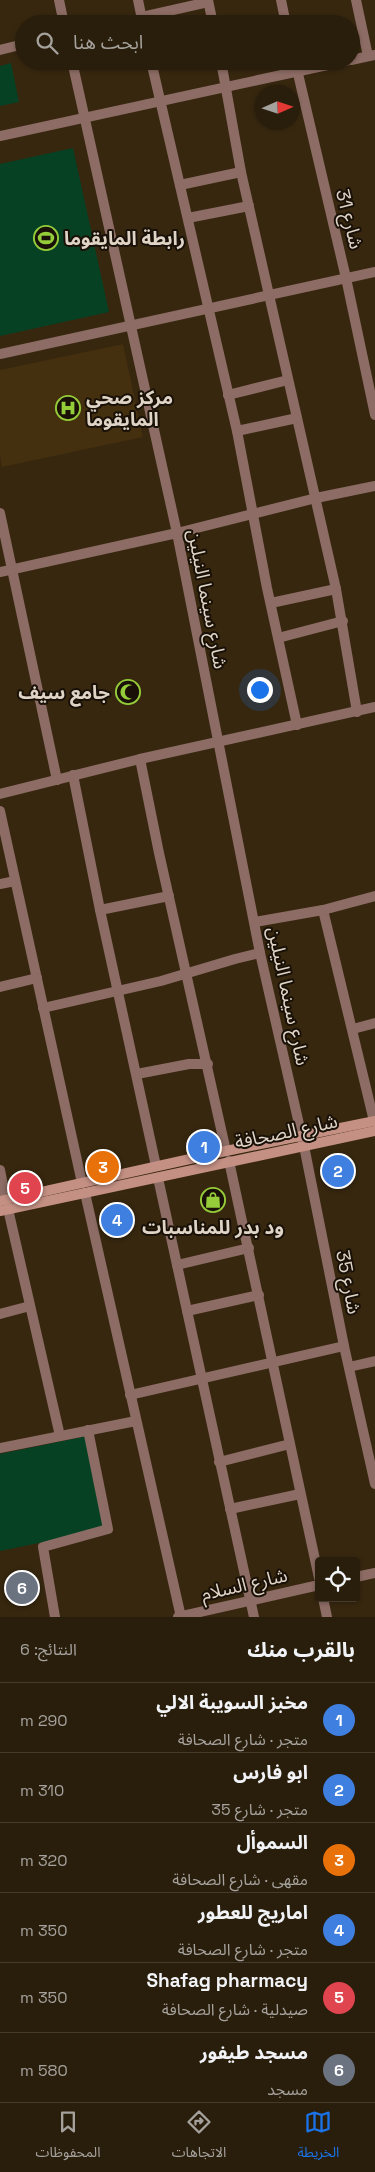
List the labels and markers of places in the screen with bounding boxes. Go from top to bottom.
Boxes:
sports icon: رابطة المايقوما [33,225,59,251]
place label: رابطة المايقوما [64,226,185,251]
place label: مركز صحي المايقوما [86,385,173,432]
hospital icon: مركز صحي المايقوما [55,395,81,421]
mosque icon: جامع سيف [115,679,141,705]
place label: جامع سيف [18,680,110,707]
pin: 1 [188,1128,220,1166]
pin: 3 [87,1148,119,1186]
pin: 2 [322,1152,354,1190]
pin: 5 [9,1169,41,1207]
shop icon: ود بدر للمناسبات [200,1187,226,1213]
pin: 4 [101,1201,133,1239]
place label: ود بدر للمناسبات [142,1215,284,1240]
pin: 6 [6,1569,38,1607]

